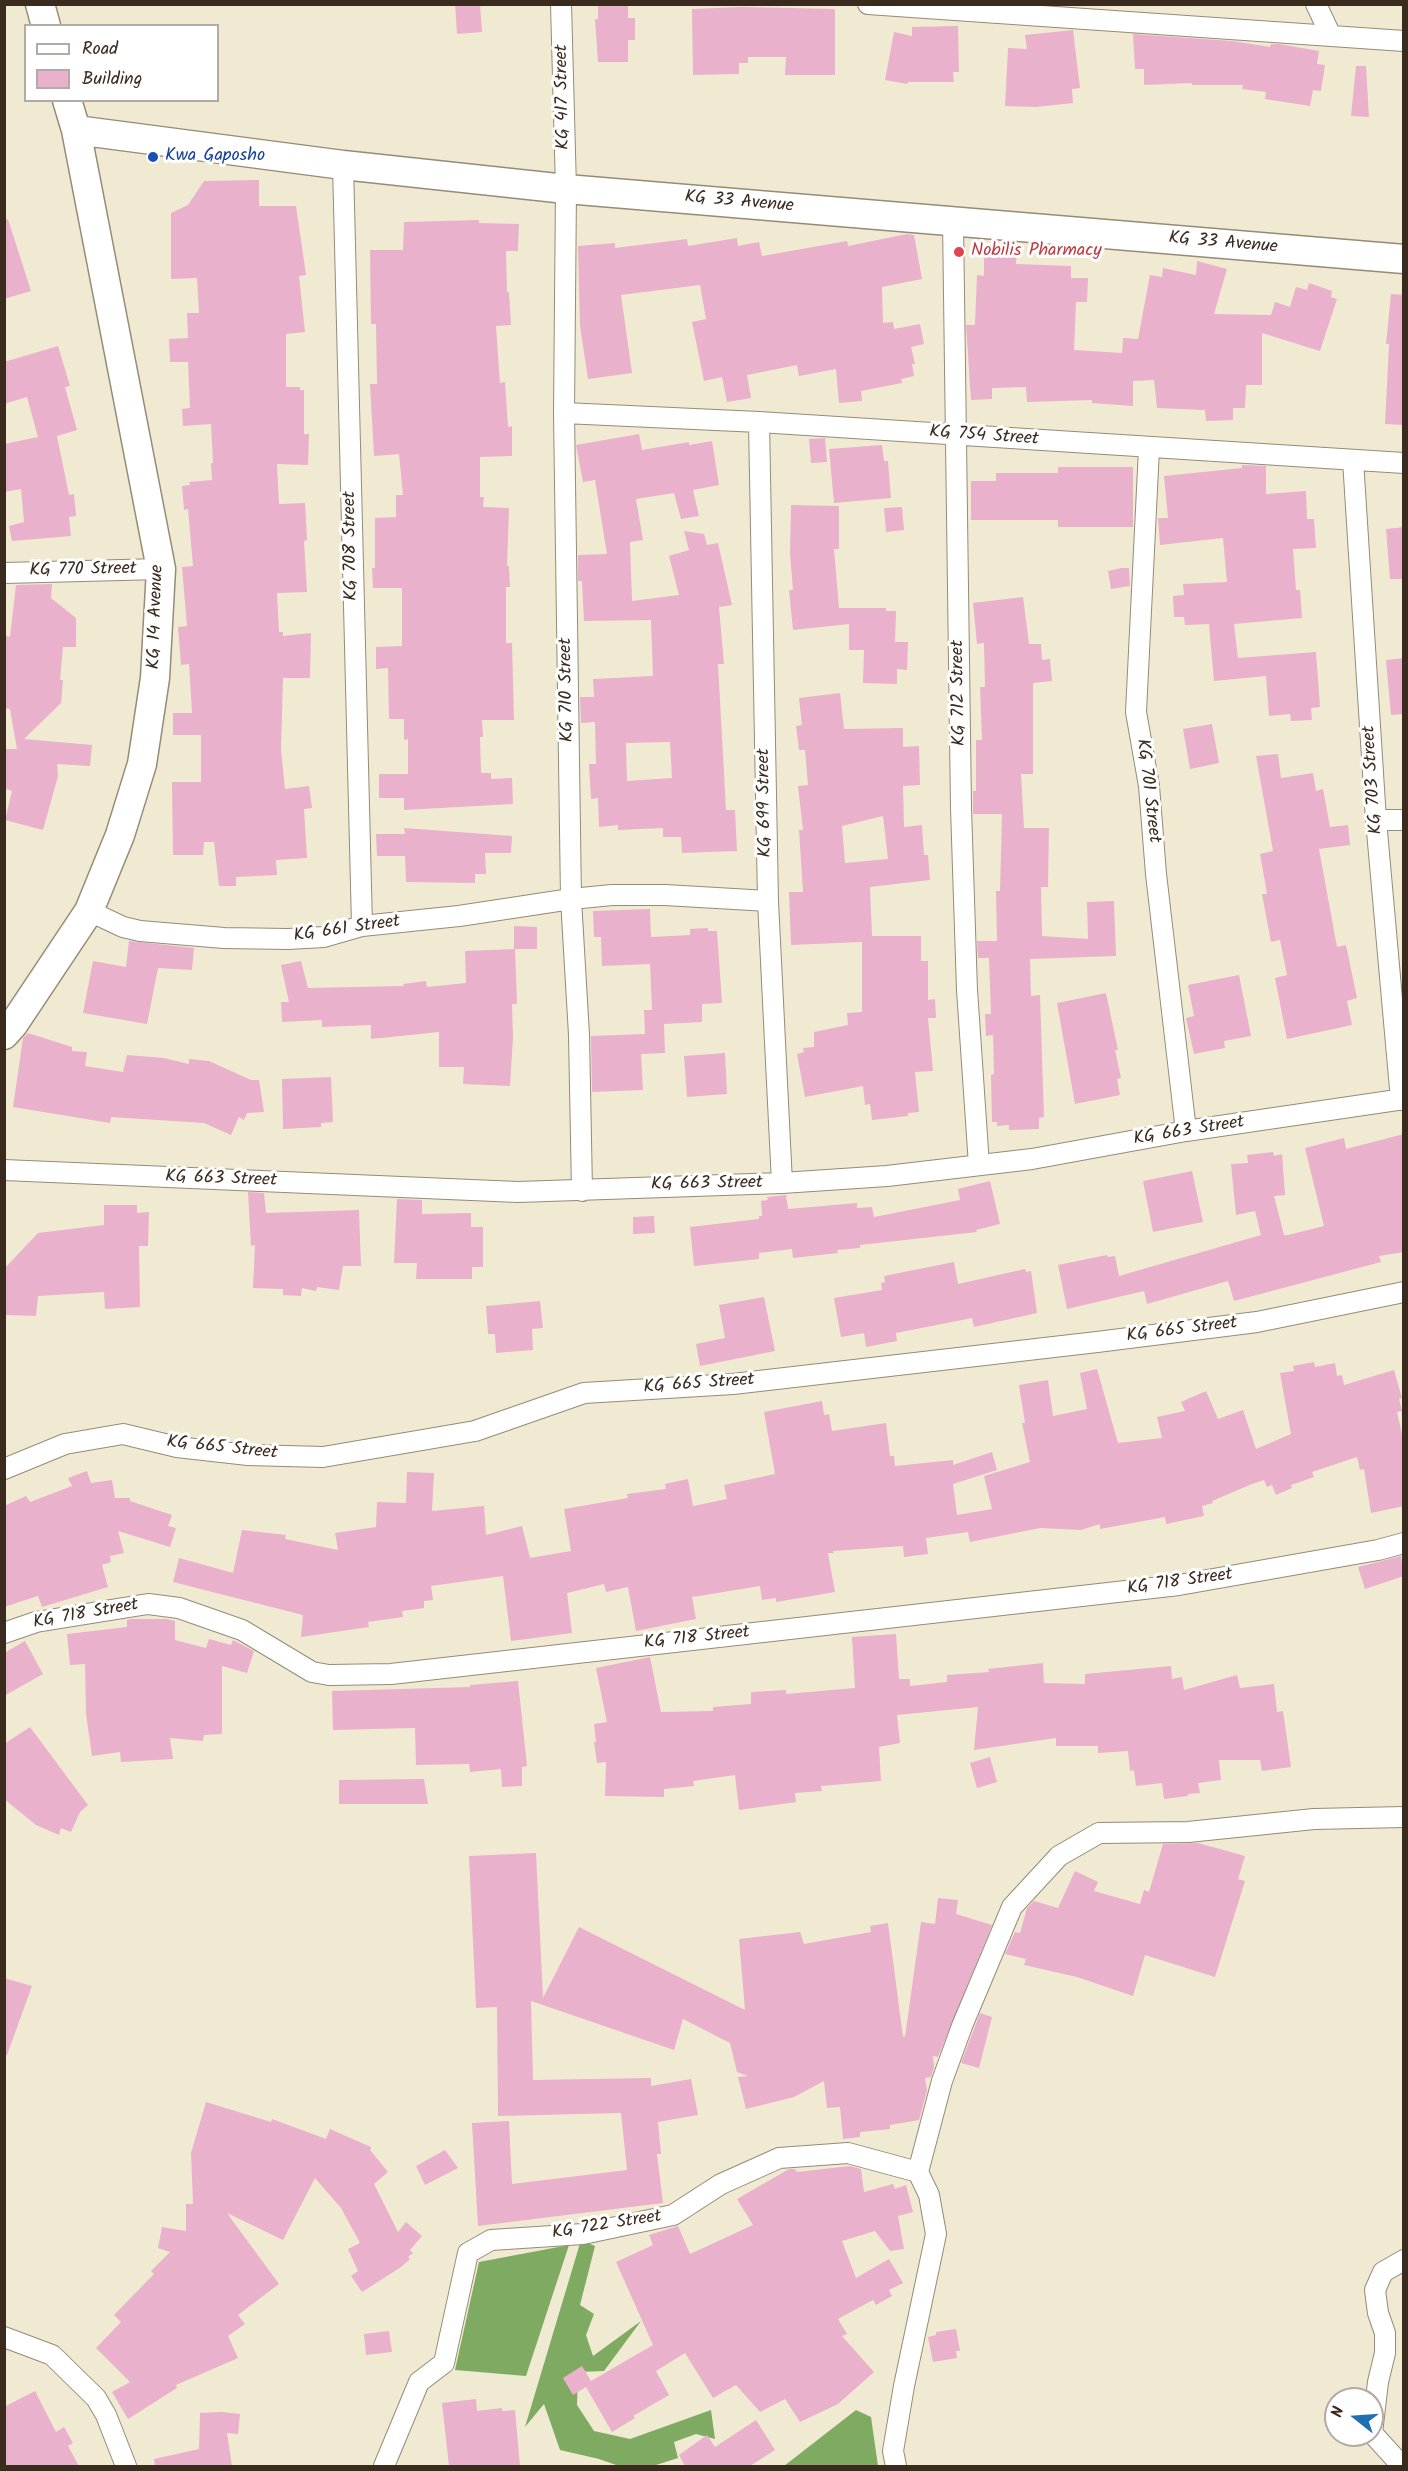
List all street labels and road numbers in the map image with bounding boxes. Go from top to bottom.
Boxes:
street label: KG 417 Street [552,44,576,150]
street label: KG 33 Avenue [683,187,795,219]
street label: KG 33 Avenue [1167,228,1279,260]
street label: KG 754 Street [929,422,1039,452]
street label: KG 708 Street [340,491,364,601]
street label: KG 770 Street [29,559,137,583]
street label: KG 14 Avenue [144,564,170,670]
street label: KG 710 Street [556,637,580,743]
street label: KG 712 Street [948,640,972,746]
street label: KG 703 Street [1359,725,1389,835]
street label: KG 701 Street [1130,738,1164,844]
street label: KG 699 Street [754,748,778,858]
street label: KG 661 Street [292,912,402,948]
street label: KG 663 Street [1132,1113,1246,1151]
street label: KG 663 Street [165,1167,277,1193]
street label: KG 663 Street [651,1173,763,1197]
street label: KG 665 Street [1125,1313,1239,1349]
street label: KG 665 Street [643,1370,755,1400]
street label: KG 665 Street [165,1432,279,1466]
street label: KG 718 Street [1126,1565,1234,1601]
street label: KG 718 Street [32,1595,140,1635]
street label: KG 718 Street [643,1623,751,1655]
street label: KG 722 Street [551,2207,663,2245]

